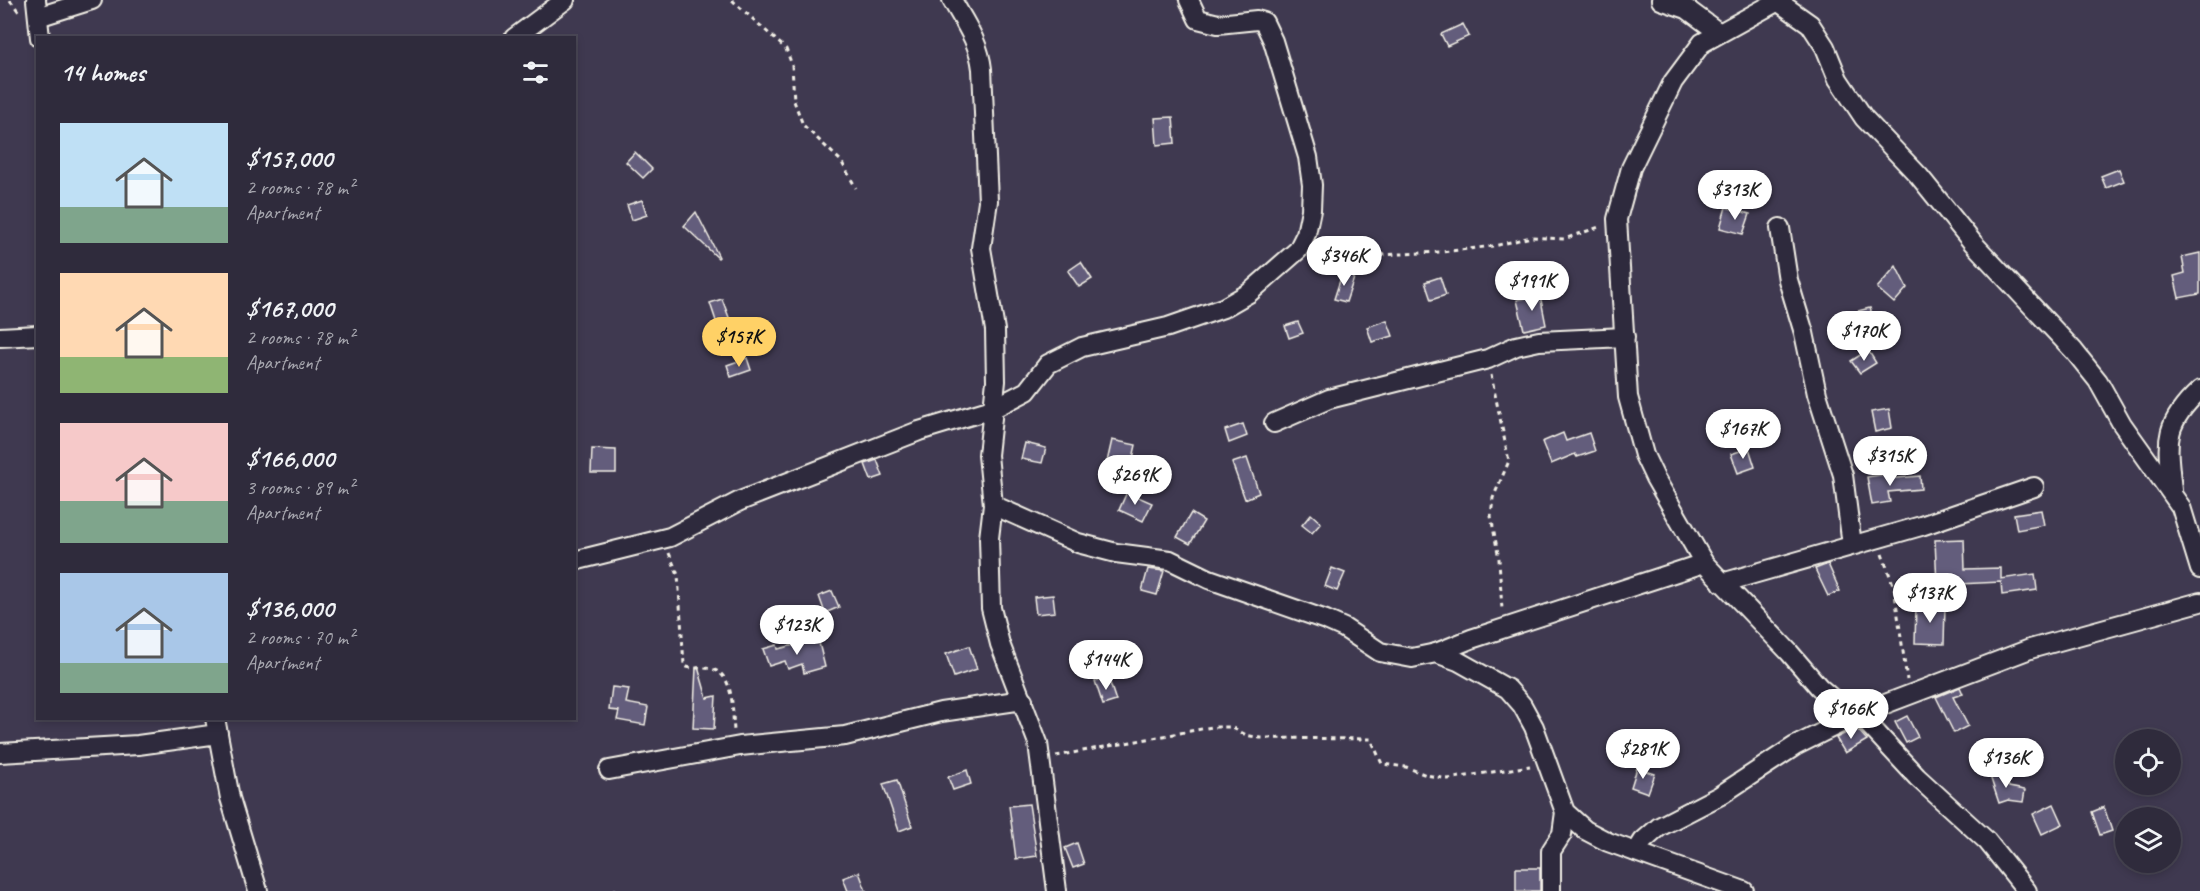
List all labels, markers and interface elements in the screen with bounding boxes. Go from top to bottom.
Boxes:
text: 14 homes [60,56,145,89]
icon: filters [519,56,552,89]
text: $157,000 [246,142,333,175]
icon: home [108,147,180,219]
pin: $313K [1693,170,1777,221]
text: 2 rooms · 78 m² [246,175,354,200]
text: $313K [1712,177,1758,202]
text: Apartment [246,200,319,225]
pin: $346K [1302,236,1386,287]
text: $346K [1321,243,1367,268]
pin: $191K [1490,261,1574,312]
text: $191K [1509,268,1555,293]
text: $167,000 [246,292,334,325]
icon: home [108,297,180,369]
pin: $170K [1822,311,1906,362]
pin: $157K [697,317,781,368]
text: $170K [1841,318,1887,343]
text: $157K [716,324,762,349]
text: 2 rooms · 78 m² [246,325,354,350]
text: Apartment [246,350,319,375]
pin: $167K [1701,409,1785,460]
text: $167K [1720,416,1766,441]
pin: $315K [1848,436,1932,487]
text: $166,000 [246,442,334,475]
text: $315K [1867,443,1913,468]
icon: home [108,447,180,519]
pin: $269K [1093,455,1177,506]
text: $269K [1112,462,1158,487]
text: 3 rooms · 89 m² [246,475,354,500]
text: Apartment [246,500,319,525]
pin: $137K [1888,573,1972,624]
text: $137K [1907,580,1953,605]
text: $136,000 [246,592,334,625]
icon: home [108,597,180,669]
pin: $123K [755,605,839,656]
text: $123K [774,612,820,637]
text: 2 rooms · 70 m² [246,625,354,650]
pin: $144K [1064,640,1148,691]
text: $144K [1083,647,1129,672]
text: Apartment [246,650,319,675]
pin: $166K [1809,689,1893,740]
text: $166K [1828,696,1875,721]
pin: $281K [1601,729,1685,780]
map controls [2115,729,2181,873]
button: locate [2115,729,2181,795]
text: $281K [1620,736,1666,761]
pin: $136K [1964,738,2048,789]
text: $136K [1983,745,2029,770]
button: layers [2115,807,2181,873]

